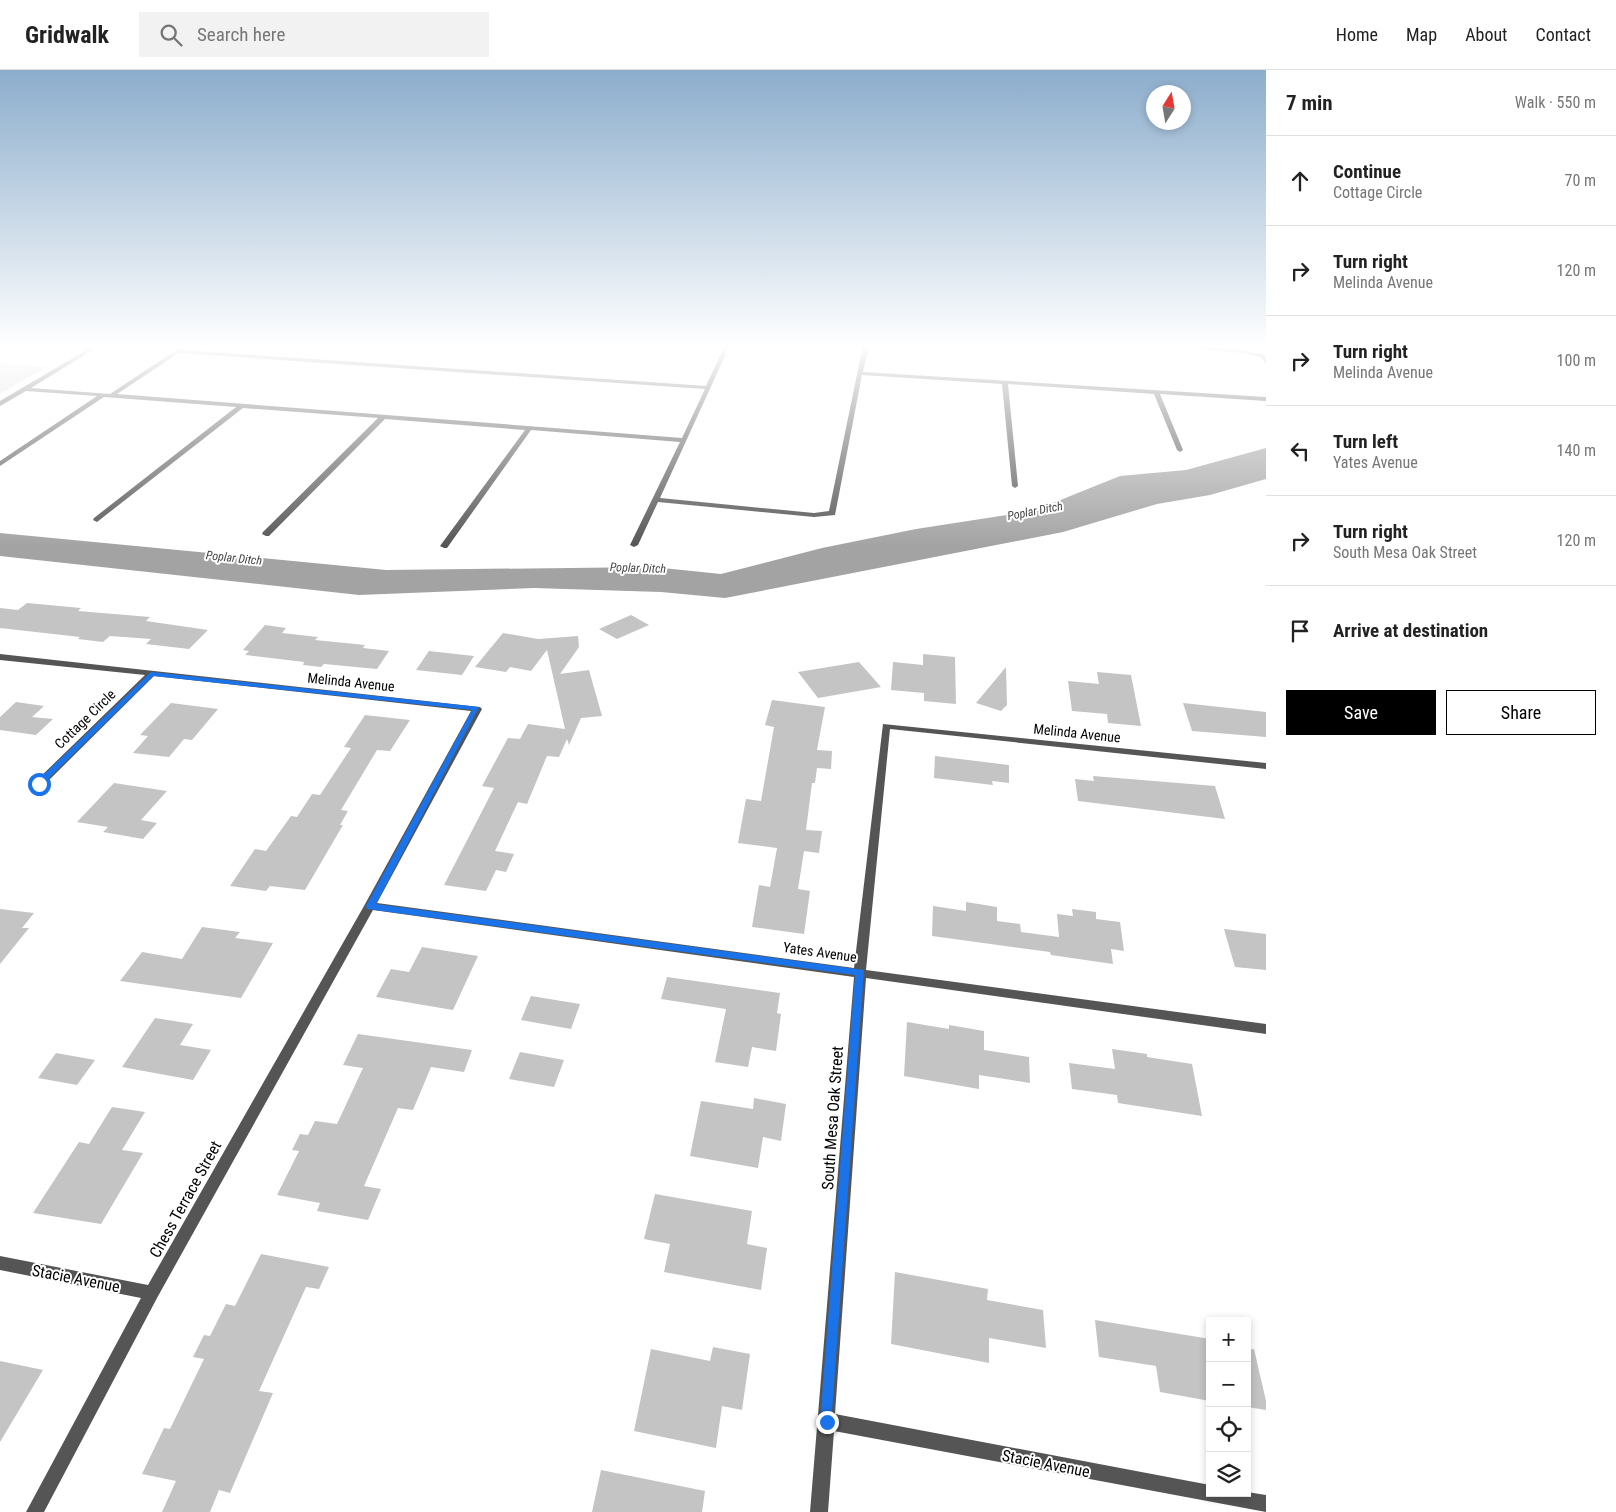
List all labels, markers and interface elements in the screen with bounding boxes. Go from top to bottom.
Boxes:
search box [139,12,489,57]
text: Gridwalk [25,21,109,49]
icon: search [157,21,185,49]
text: Search here [197,23,285,46]
text: Home [1336,24,1378,45]
text: Map [1406,24,1437,45]
text: About [1465,24,1507,45]
text: Contact [1535,24,1591,45]
north arrow [1146,85,1191,130]
text: 7 min [1286,91,1333,115]
text: Walk · 550 m [1515,93,1596,112]
text: Continue [1333,160,1401,183]
icon: ahead [1286,167,1314,195]
text: 70 m [1564,171,1596,190]
text: Cottage Circle [1333,183,1422,202]
text: Turn right [1333,250,1408,273]
icon: right [1286,257,1314,285]
text: 120 m [1557,261,1596,280]
text: Melinda Avenue [1333,273,1433,292]
text: Turn right [1333,340,1408,363]
icon: right [1286,347,1314,375]
text: 100 m [1557,351,1596,370]
text: Melinda Avenue [1333,363,1433,382]
text: Turn left [1333,430,1398,453]
icon: left [1286,437,1314,465]
text: 140 m [1557,441,1596,460]
text: Yates Avenue [1333,453,1418,472]
water label: Poplar Ditch [1006,499,1064,523]
text: Turn right [1333,520,1408,543]
icon: right [1286,527,1314,555]
text: 120 m [1557,531,1596,550]
text: South Mesa Oak Street [1333,543,1477,562]
water label: Poplar Ditch [205,548,263,568]
water label: Poplar Ditch [610,560,667,576]
icon: arrive [1286,617,1314,645]
text: Arrive at destination [1333,619,1488,642]
street label: Melinda Avenue [307,669,396,695]
street label: Cottage Circle [51,686,119,752]
button: Save [1286,690,1436,735]
button: Share [1446,690,1596,735]
street label: Melinda Avenue [1033,720,1122,746]
route start [28,773,51,796]
street label: Yates Avenue [782,939,858,965]
street label: South Mesa Oak Street [818,1045,847,1191]
street label: Chess Terrace Street [146,1137,225,1261]
street label: Stacie Avenue [30,1261,121,1296]
map controls [1206,1317,1251,1497]
button: + [1206,1317,1251,1362]
button: − [1206,1362,1251,1407]
button: locate [1206,1407,1251,1452]
route end [816,1411,839,1434]
street label: Stacie Avenue [1000,1446,1091,1481]
button: layers [1206,1452,1251,1497]

